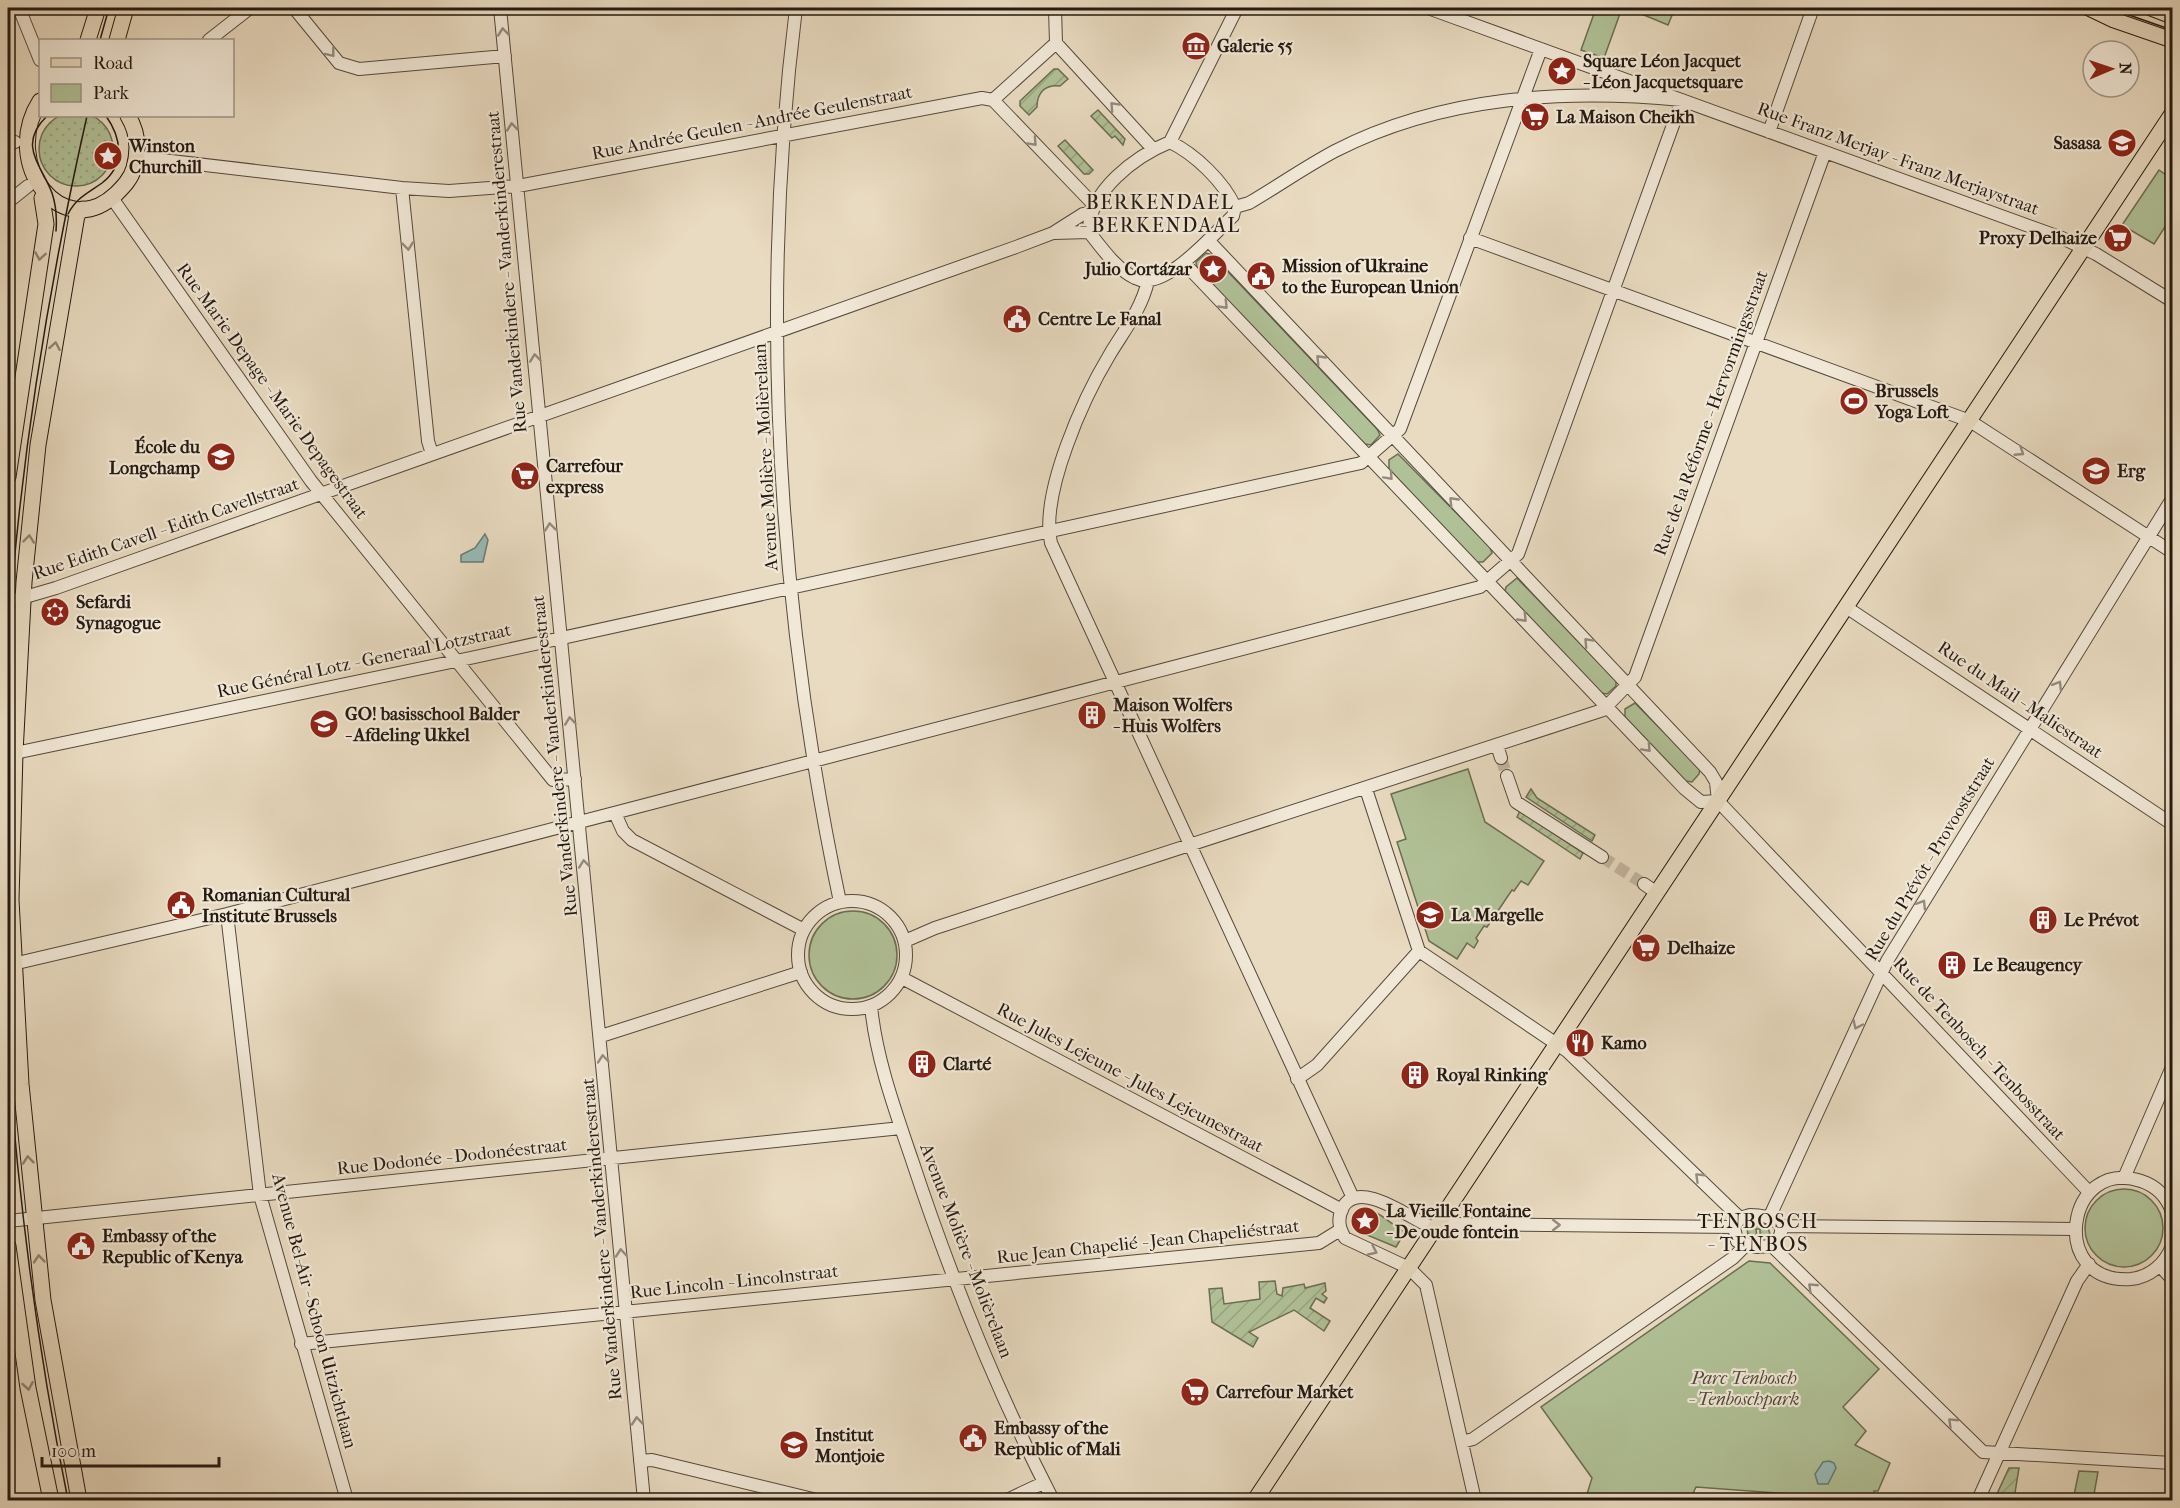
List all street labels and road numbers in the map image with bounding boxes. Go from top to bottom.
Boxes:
street label: Rue Andrée Geulen - Andrée Geulenstraat [590,81,915,164]
street label: Rue Franz Merjay - Franz Merjaystraat [1754,98,2042,220]
street label: Rue Vanderkindere - Vanderkinderestraat [482,110,532,434]
street label: Rue Marie Depage - Marie Depagestraat [172,259,372,523]
street label: Rue de la Réforme - Hervormingsstraat [1649,267,1773,559]
street label: Avenue Molière - Molièrelaan [750,342,783,572]
street label: Rue Edith Cavell - Edith Cavellstraat [30,473,302,584]
street label: Rue Vanderkindere - Vanderkinderestraat [528,594,582,918]
street label: Rue Général Lotz - Generaal Lotzstraat [215,619,514,702]
street label: Rue du Mail - Maliestraat [1933,637,2107,763]
street label: Rue du Prévôt - Provooststraat [1861,753,2000,965]
street label: Rue de Tenbosch - Tenbosstraat [1889,953,2070,1145]
street label: Rue Jules Lejeune - Jules Lejeunestraat [993,999,1267,1158]
street label: Rue Vanderkindere - Vanderkinderestraat [577,1077,627,1401]
street label: Rue Dodonée - Dodonéestraat [336,1134,569,1180]
street label: Avenue Molière - Molièrelaan [915,1140,1017,1362]
street label: Avenue Bel-Air - Schoon Uitzichtlaan [267,1170,361,1451]
street label: Rue Jean Chapelié - Jean Chapeliéstraat [996,1216,1301,1268]
street label: Rue Lincoln - Lincolnstraat [629,1261,840,1303]

